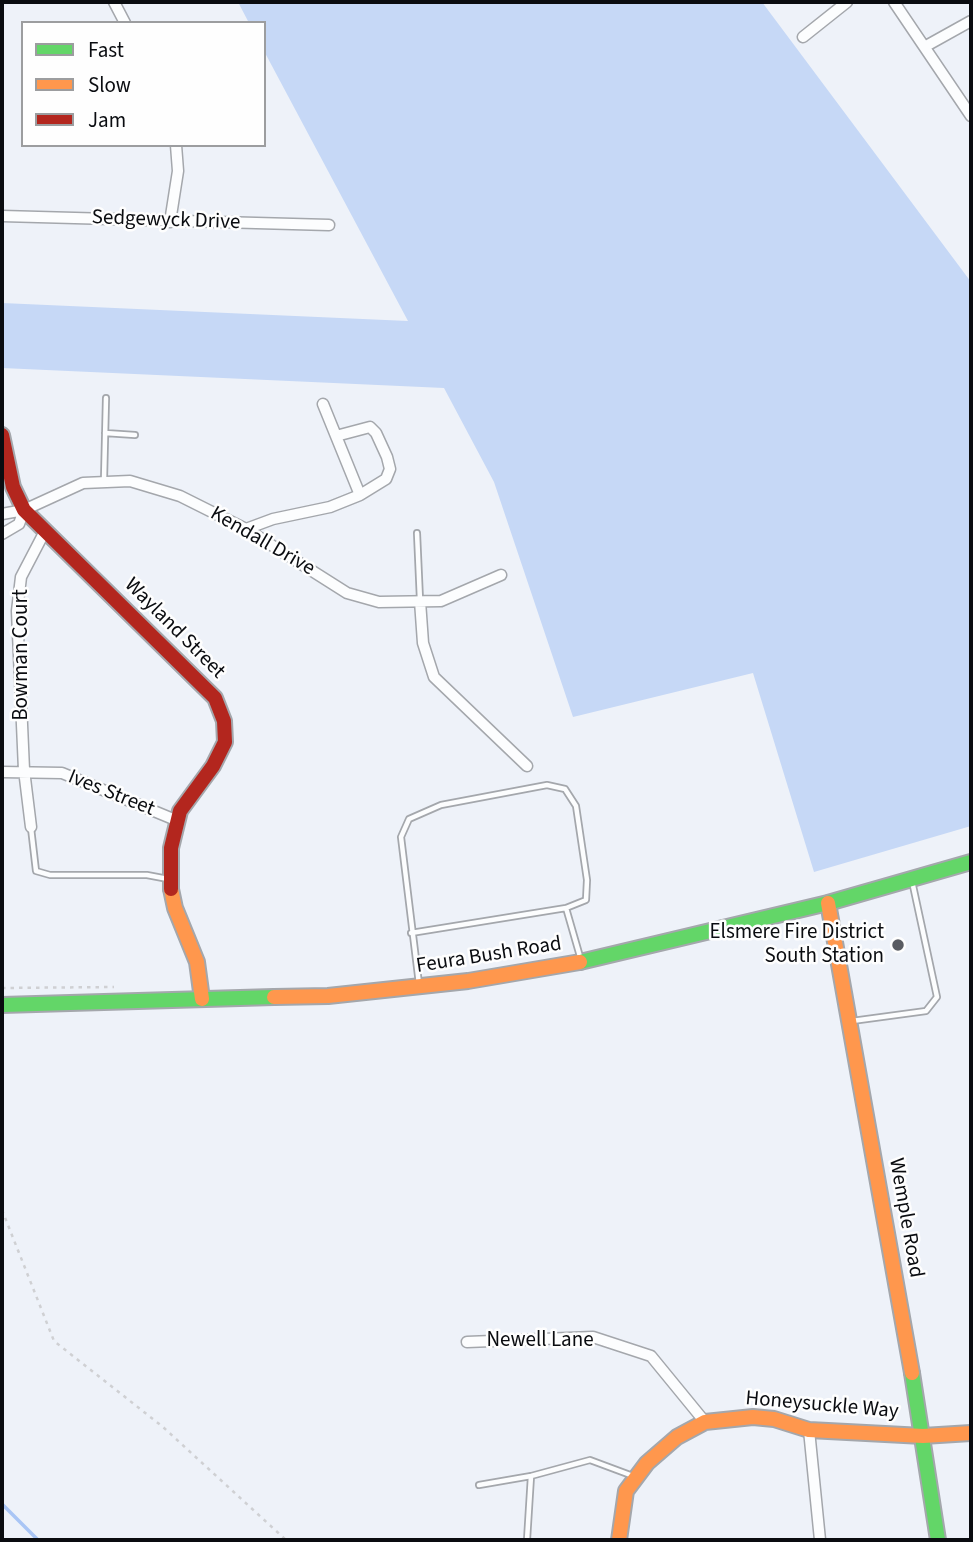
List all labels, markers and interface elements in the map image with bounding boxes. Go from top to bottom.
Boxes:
legend [21,21,266,147]
text: Fast [88,35,124,65]
text: Slow [88,70,131,100]
text: Jam [88,105,126,135]
street label: Sedgewyck Drive [91,206,241,236]
street label: Kendall Drive [205,502,319,582]
street label: Wayland Street [118,573,230,685]
street label: Bowman Court [9,589,35,721]
street label: Ives Street [64,765,158,823]
place label: Elsmere Fire District South Station [710,920,884,970]
street label: Feura Bush Road [415,932,563,980]
marker: Elsmere Fire District South Station [890,937,906,953]
street label: Wemple Road [882,1156,928,1280]
street label: Newell Lane [486,1328,594,1354]
street label: Honeysuckle Way [744,1387,900,1425]

